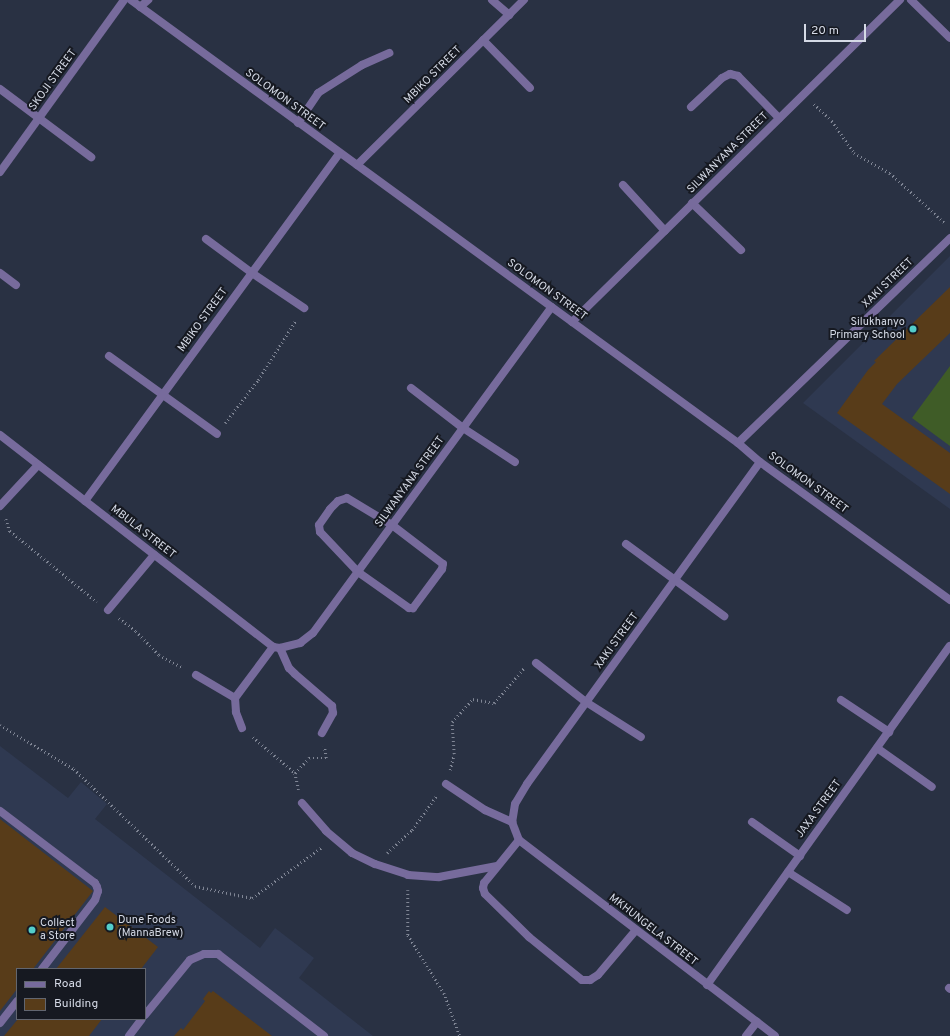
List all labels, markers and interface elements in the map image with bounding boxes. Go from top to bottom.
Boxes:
scale bar [806,16,868,42]
text: 20 m [811,23,839,39]
street label: MBIKO STREET [401,43,465,107]
street label: SKOJI STREET [26,47,80,113]
street label: SOLOMON STREET [243,67,327,133]
street label: SILWANYANA STREET [685,110,771,196]
street label: XAKI STREET [860,255,916,311]
street label: SOLOMON STREET [505,257,589,323]
street label: MBIKO STREET [175,285,231,355]
place label: Silukhanyo Primary School [829,316,905,342]
marker: Silukhanyo Primary School [908,324,918,334]
street label: SILWANYANA STREET [372,434,448,530]
street label: SOLOMON STREET [766,450,850,516]
street label: MBULA STREET [108,502,178,562]
street label: XAKI STREET [592,610,642,672]
street label: JAXA STREET [793,777,845,841]
street label: MKHUNGELA STREET [606,891,700,969]
place label: Dune Foods (MannaBrew) [118,914,183,940]
place label: Collect a Store [40,917,75,943]
marker: Dune Foods (MannaBrew) [105,922,115,932]
marker: Collect a Store [27,925,37,935]
legend [16,968,146,1020]
text: Road [54,976,82,992]
text: Building [54,996,98,1012]

